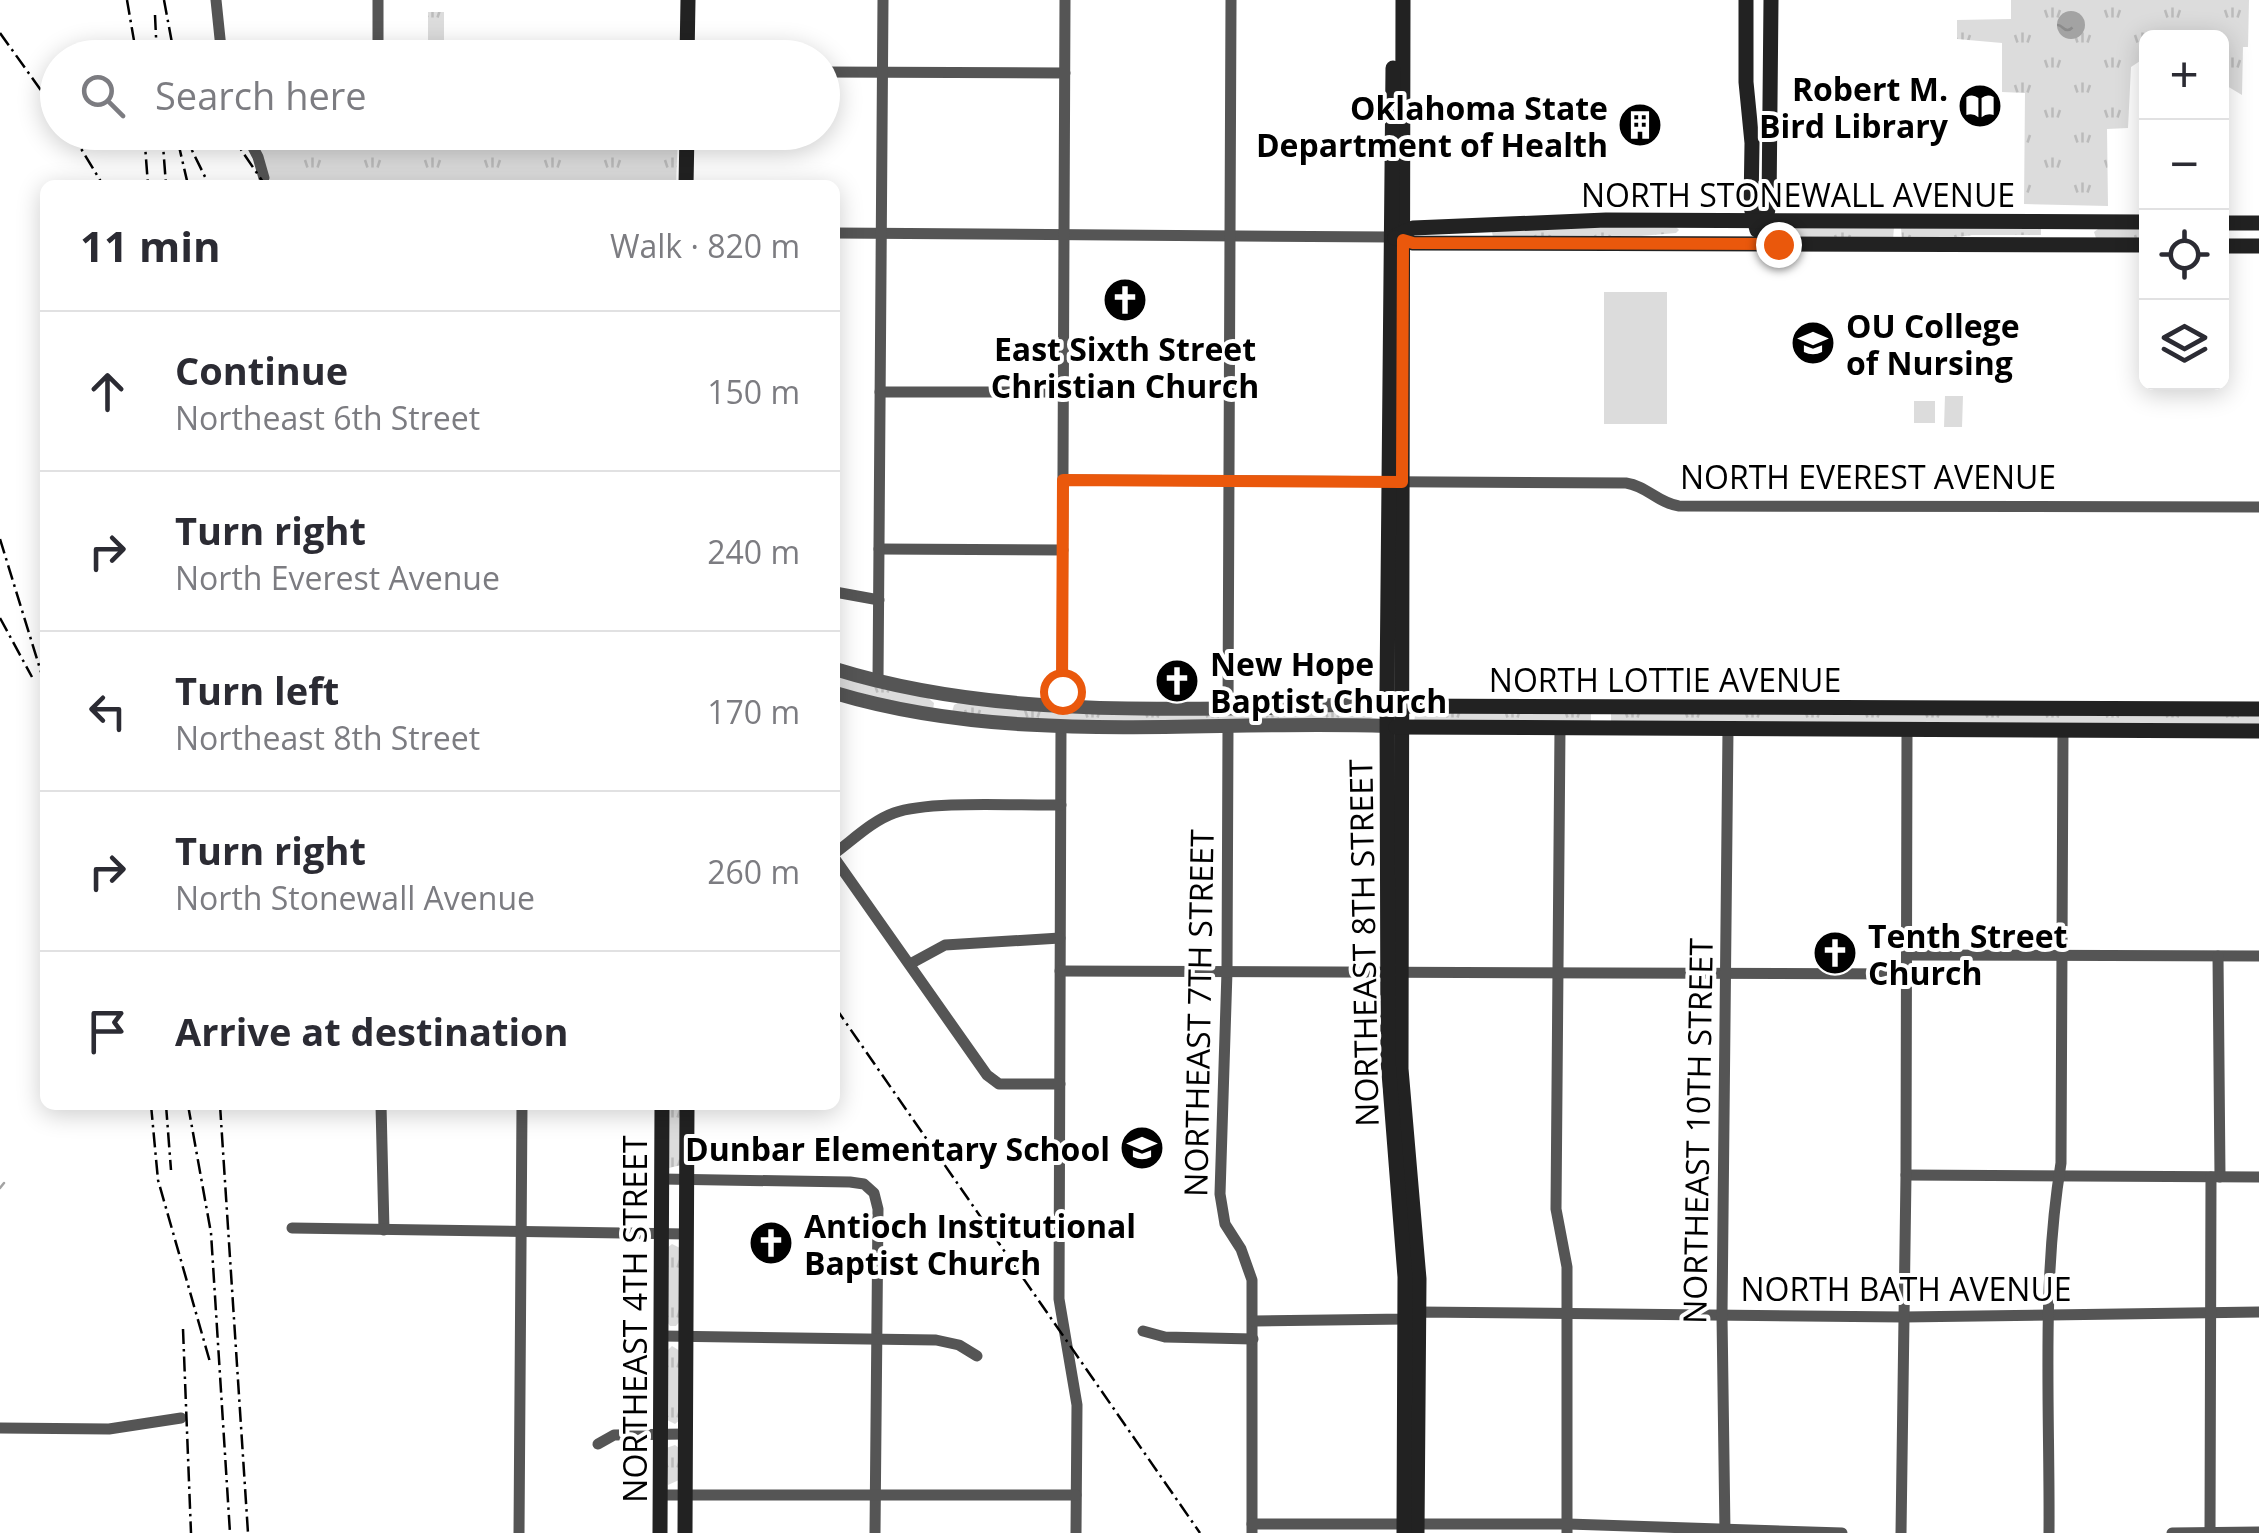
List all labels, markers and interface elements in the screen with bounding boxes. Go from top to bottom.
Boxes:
map controls [2139,30,2229,390]
button: + [2139,30,2229,120]
search box [40,40,840,150]
place label: Robert M. Bird Library [1759,67,1949,147]
icon: search [75,68,130,123]
text: Search here [155,69,367,121]
library icon: Robert M. Bird Library [1957,83,2003,129]
place label: Oklahoma State Department of Health [1256,86,1608,166]
building icon: Oklahoma State Department of Health [1617,102,1663,148]
button: − [2139,120,2229,210]
street label: NORTH STONEWALL AVENUE [1581,173,2015,216]
button: locate [2139,210,2229,300]
text: 11 min [80,217,221,274]
route end [1756,222,1802,268]
text: Walk · 820 m [610,224,800,267]
church icon: East Sixth Street Christian Church [1102,277,1148,323]
button: layers [2139,300,2229,390]
place label: OU College of Nursing [1846,304,2020,384]
school or university icon: OU College of Nursing [1790,320,1836,366]
place label: East Sixth Street Christian Church [991,327,1259,407]
text: Continue [175,344,348,396]
icon: ahead [80,364,135,419]
text: 150 m [707,370,800,413]
text: Northeast 6th Street [175,396,480,439]
street label: NORTH EVEREST AVENUE [1680,455,2056,498]
text: Turn right [175,504,366,556]
icon: right [80,524,135,579]
text: 240 m [707,530,800,573]
text: North Everest Avenue [175,556,500,599]
place label: New Hope Baptist Church [1210,642,1447,722]
church icon: New Hope Baptist Church [1154,658,1200,704]
street label: NORTH LOTTIE AVENUE [1489,658,1841,701]
text: Turn left [175,664,339,716]
route start [1040,669,1086,715]
icon: left [80,684,135,739]
text: 170 m [707,690,800,733]
text: Northeast 8th Street [175,716,480,759]
street label: NORTHEAST 8TH STREET [1338,759,1388,1127]
text: Turn right [175,824,366,876]
street label: NORTHEAST 7TH STREET [1173,829,1223,1197]
icon: right [80,844,135,899]
text: 260 m [707,850,800,893]
text: North Stonewall Avenue [175,876,535,919]
place label: Tenth Street Church [1868,914,2067,994]
church icon: Tenth Street Church [1812,930,1858,976]
street label: NORTHEAST 10TH STREET [1672,937,1722,1324]
icon: arrive [80,1004,135,1059]
text: Arrive at destination [175,1005,569,1057]
school or university icon: Dunbar Elementary School [1119,1125,1165,1171]
place label: Dunbar Elementary School [685,1127,1110,1170]
street label: NORTHEAST 4TH STREET [613,1135,656,1503]
place label: Antioch Institutional Baptist Church [804,1204,1136,1284]
church icon: Antioch Institutional Baptist Church [748,1220,794,1266]
street label: NORTH BATH AVENUE [1741,1267,2072,1310]

